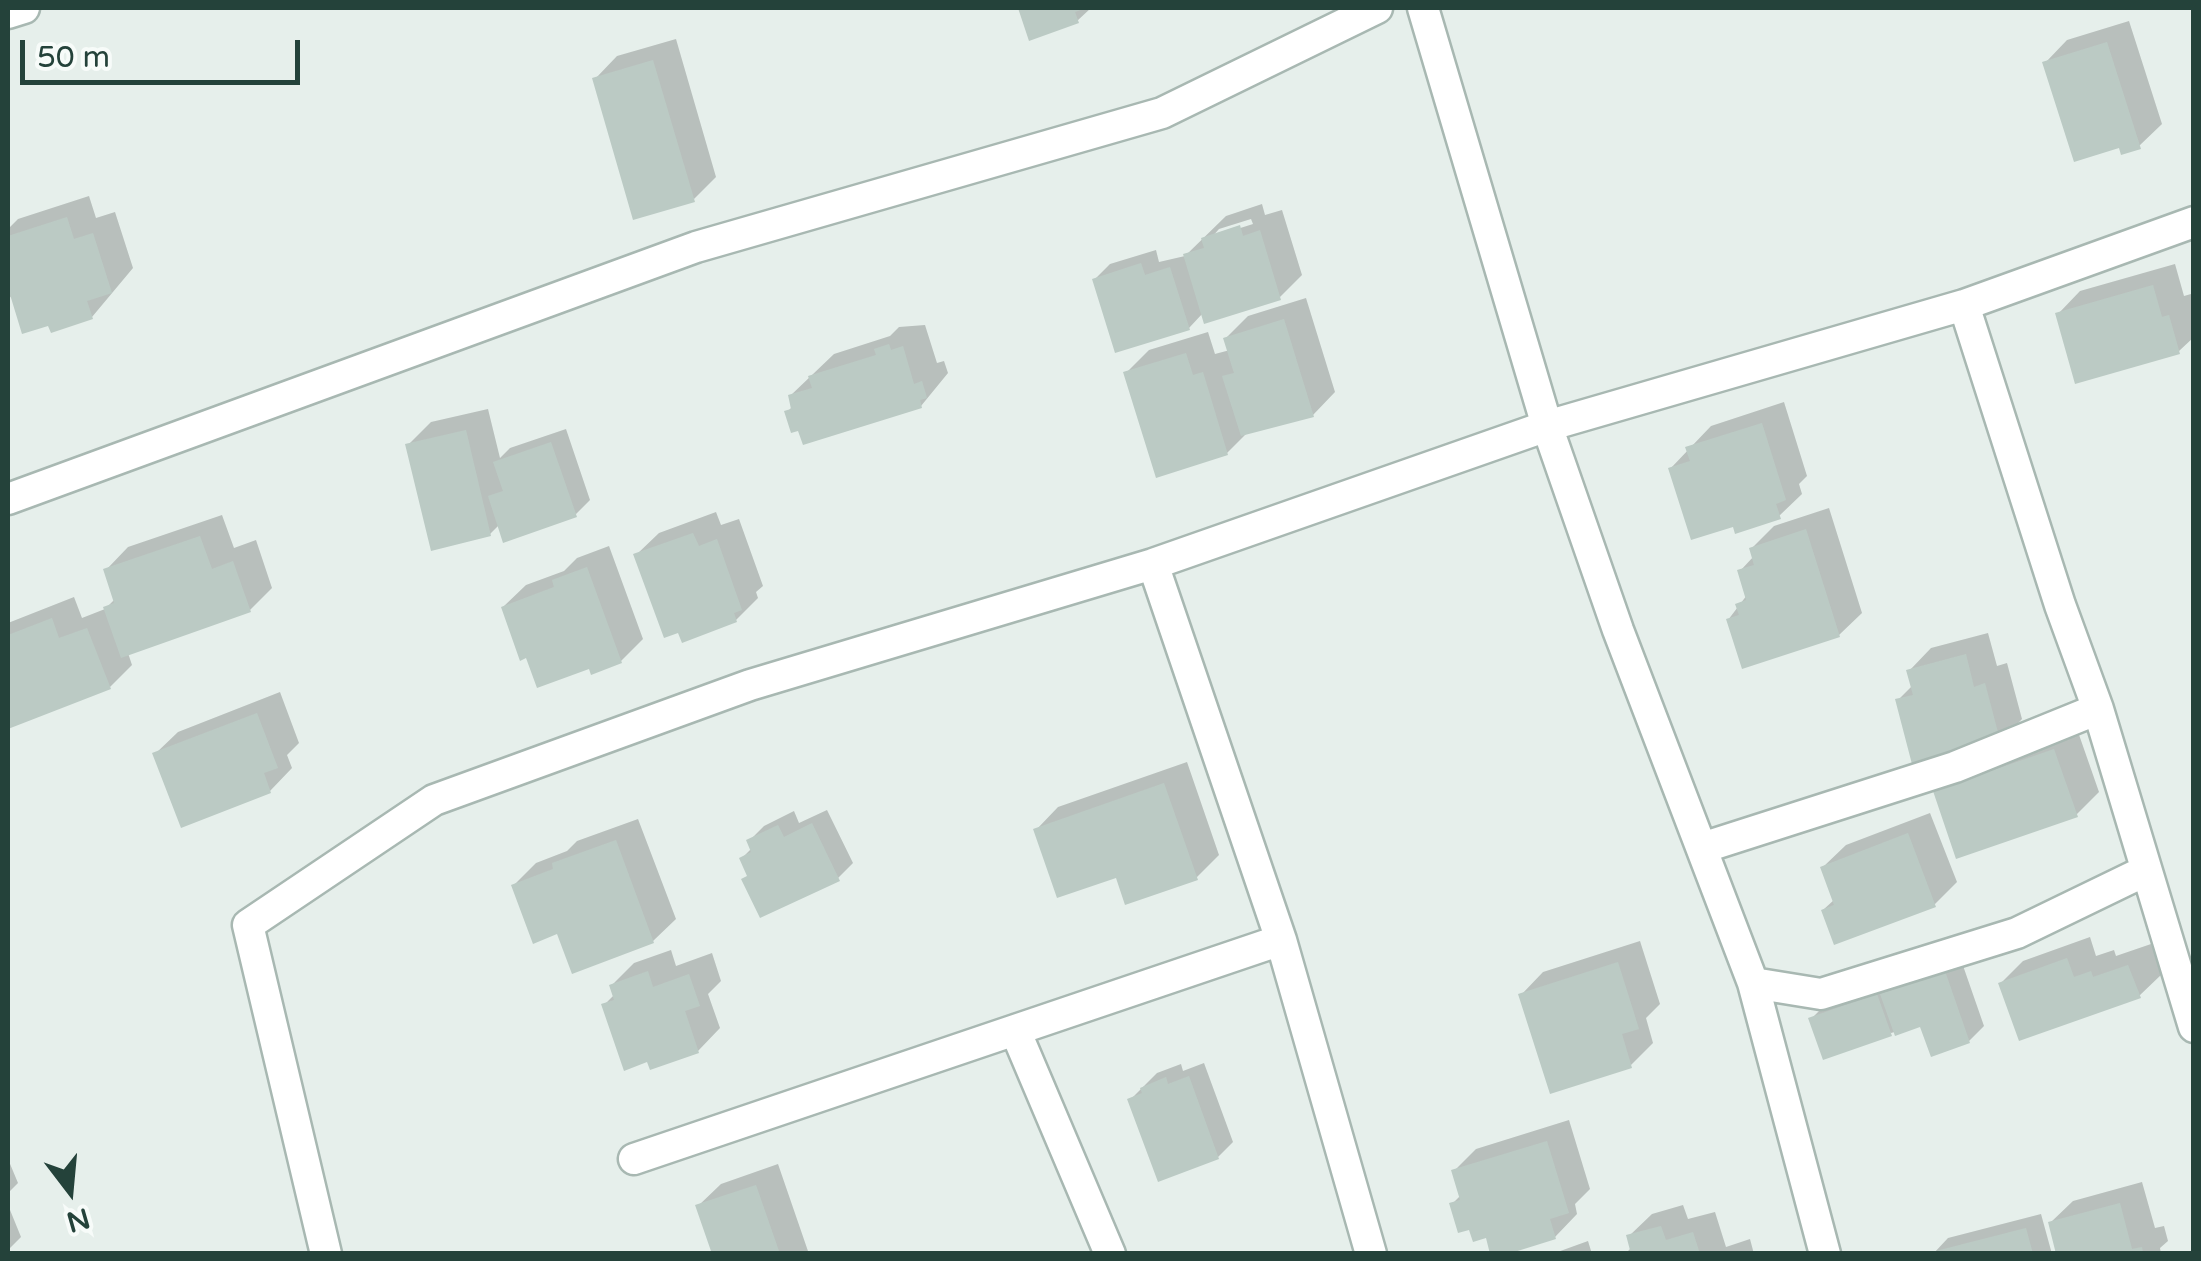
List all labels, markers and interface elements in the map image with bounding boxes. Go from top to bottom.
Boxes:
scale bar [25,20,305,82]
text: 50 m [37,39,110,76]
north arrow [20,1141,120,1241]
text: N [63,1200,94,1239]

